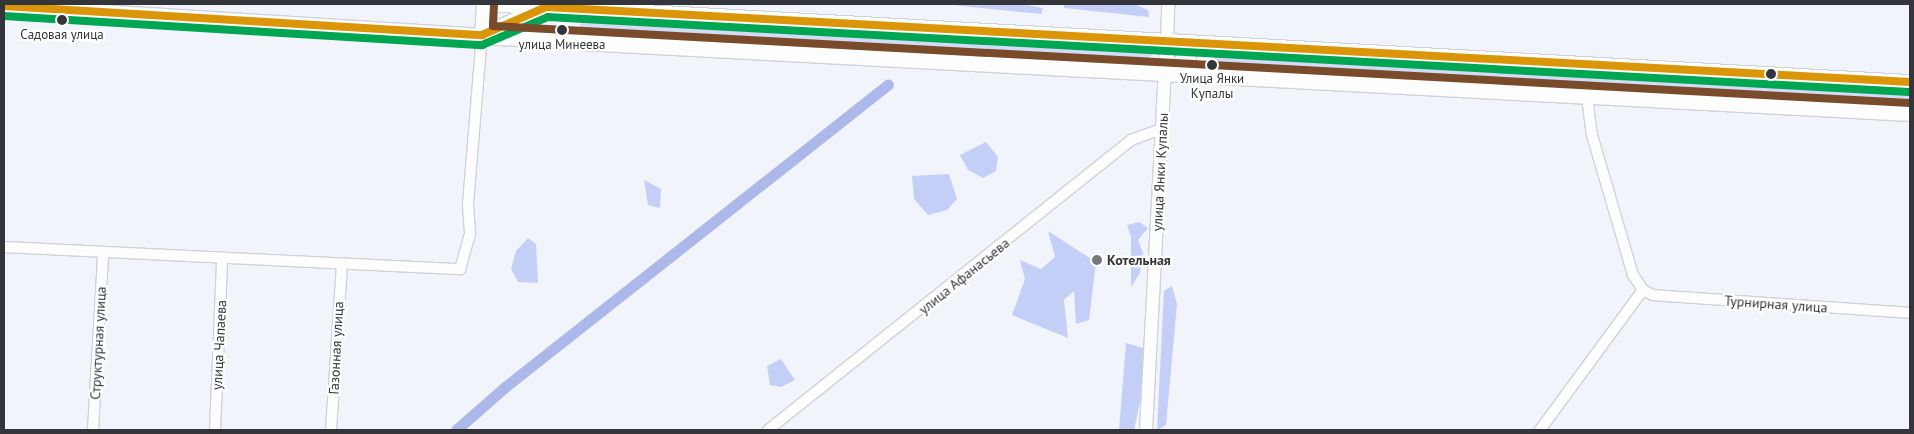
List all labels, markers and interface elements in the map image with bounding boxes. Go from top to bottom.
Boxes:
marker: Садовая улица [57,15,67,25]
marker: улица Минеева [557,25,567,35]
place label: Садовая улица [20,27,104,43]
place label: улица Минеева [519,37,605,53]
marker: Улица Янки Купалы [1207,60,1217,70]
unlabelled marker [1766,69,1776,79]
place label: Улица Янки Купалы [1180,72,1244,103]
street label: улица Янки Купалы [1149,112,1171,232]
street label: улица Афанасьева [915,234,1013,318]
place label: Котельная [1107,252,1171,268]
marker: Котельная [1091,254,1103,266]
street label: Структурная улица [87,286,109,400]
street label: Турнирная улица [1724,292,1828,316]
street label: улица Чапаева [208,299,230,391]
street label: Газонная улица [325,301,347,395]

